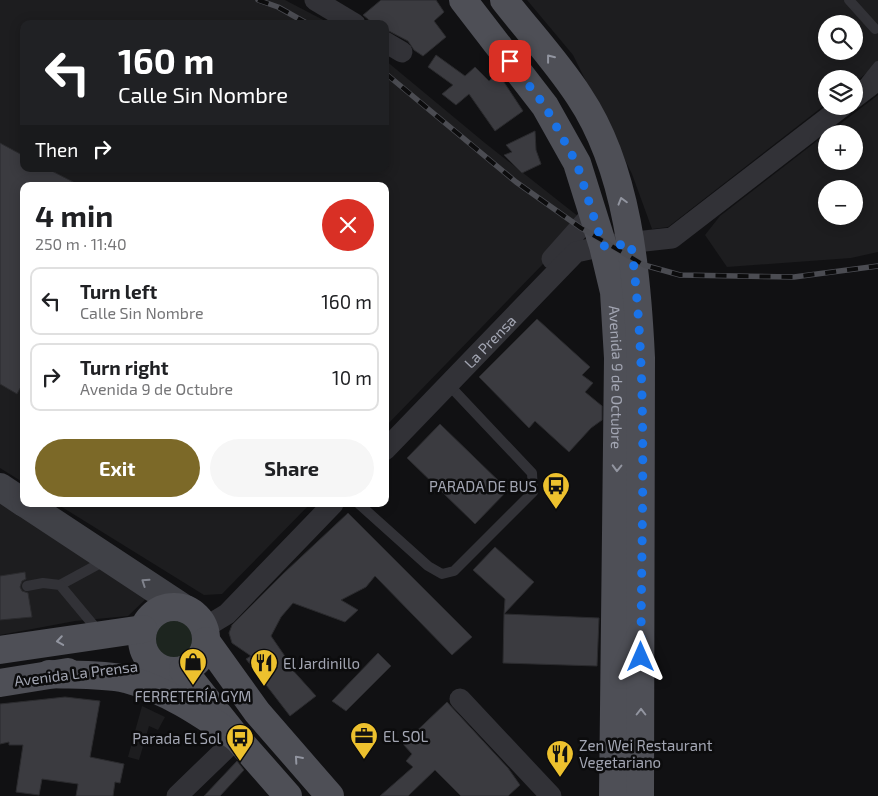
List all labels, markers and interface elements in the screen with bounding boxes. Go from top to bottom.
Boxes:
map controls [818,15,863,225]
button: search [818,15,863,60]
text: 160 m [118,39,214,81]
icon: left [35,40,100,105]
pin [489,40,531,82]
icon: arrive [496,47,524,75]
one-way arrow [547,55,555,64]
button: layers [818,70,863,115]
text: Calle Sin Nombre [118,81,288,107]
button: + [818,125,863,170]
icon: right [88,135,116,163]
text: Then [35,138,78,161]
button: − [818,180,863,225]
text: 4 min [35,197,113,233]
one-way arrow [618,198,628,206]
button: close [322,199,374,251]
text: 250 m · 11:40 [35,234,127,253]
text: Turn left [80,280,157,303]
icon: left [37,287,65,315]
text: 160 m [321,290,372,313]
text: Calle Sin Nombre [80,303,204,322]
street label: Avenida 9 de Octubre [606,305,627,449]
street label: La Prensa [460,311,519,372]
text: Turn right [80,356,168,379]
icon: right [37,363,65,391]
text: 10 m [332,366,372,389]
text: Avenida 9 de Octubre [80,379,233,398]
button: Exit [35,439,200,497]
button: Share [210,439,374,497]
one-way arrow [612,465,622,473]
bus stop icon: PARADA DE BUS [541,471,571,510]
place label: PARADA DE BUS [429,477,537,495]
one-way arrow [141,579,150,589]
position arrow [614,630,666,682]
one-way arrow [56,635,64,646]
shop icon: FERRETERÍA GYM [178,647,208,686]
restaurant icon: El Jardinillo [249,648,279,687]
place label: El Jardinillo [283,654,360,672]
street label: Avenida La Prensa [13,657,139,689]
place label: FERRETERÍA GYM [134,687,252,705]
one-way arrow [636,708,646,716]
office icon: EL SOL [349,721,379,760]
bus stop icon: Parada El Sol [225,723,255,762]
place label: EL SOL [383,727,429,745]
place label: Parada El Sol [132,729,222,747]
place label: Zen Wei Restaurant Vegetariano [579,736,713,771]
restaurant icon: Zen Wei Restaurant Vegetariano [545,739,575,778]
one-way arrow [295,756,304,765]

